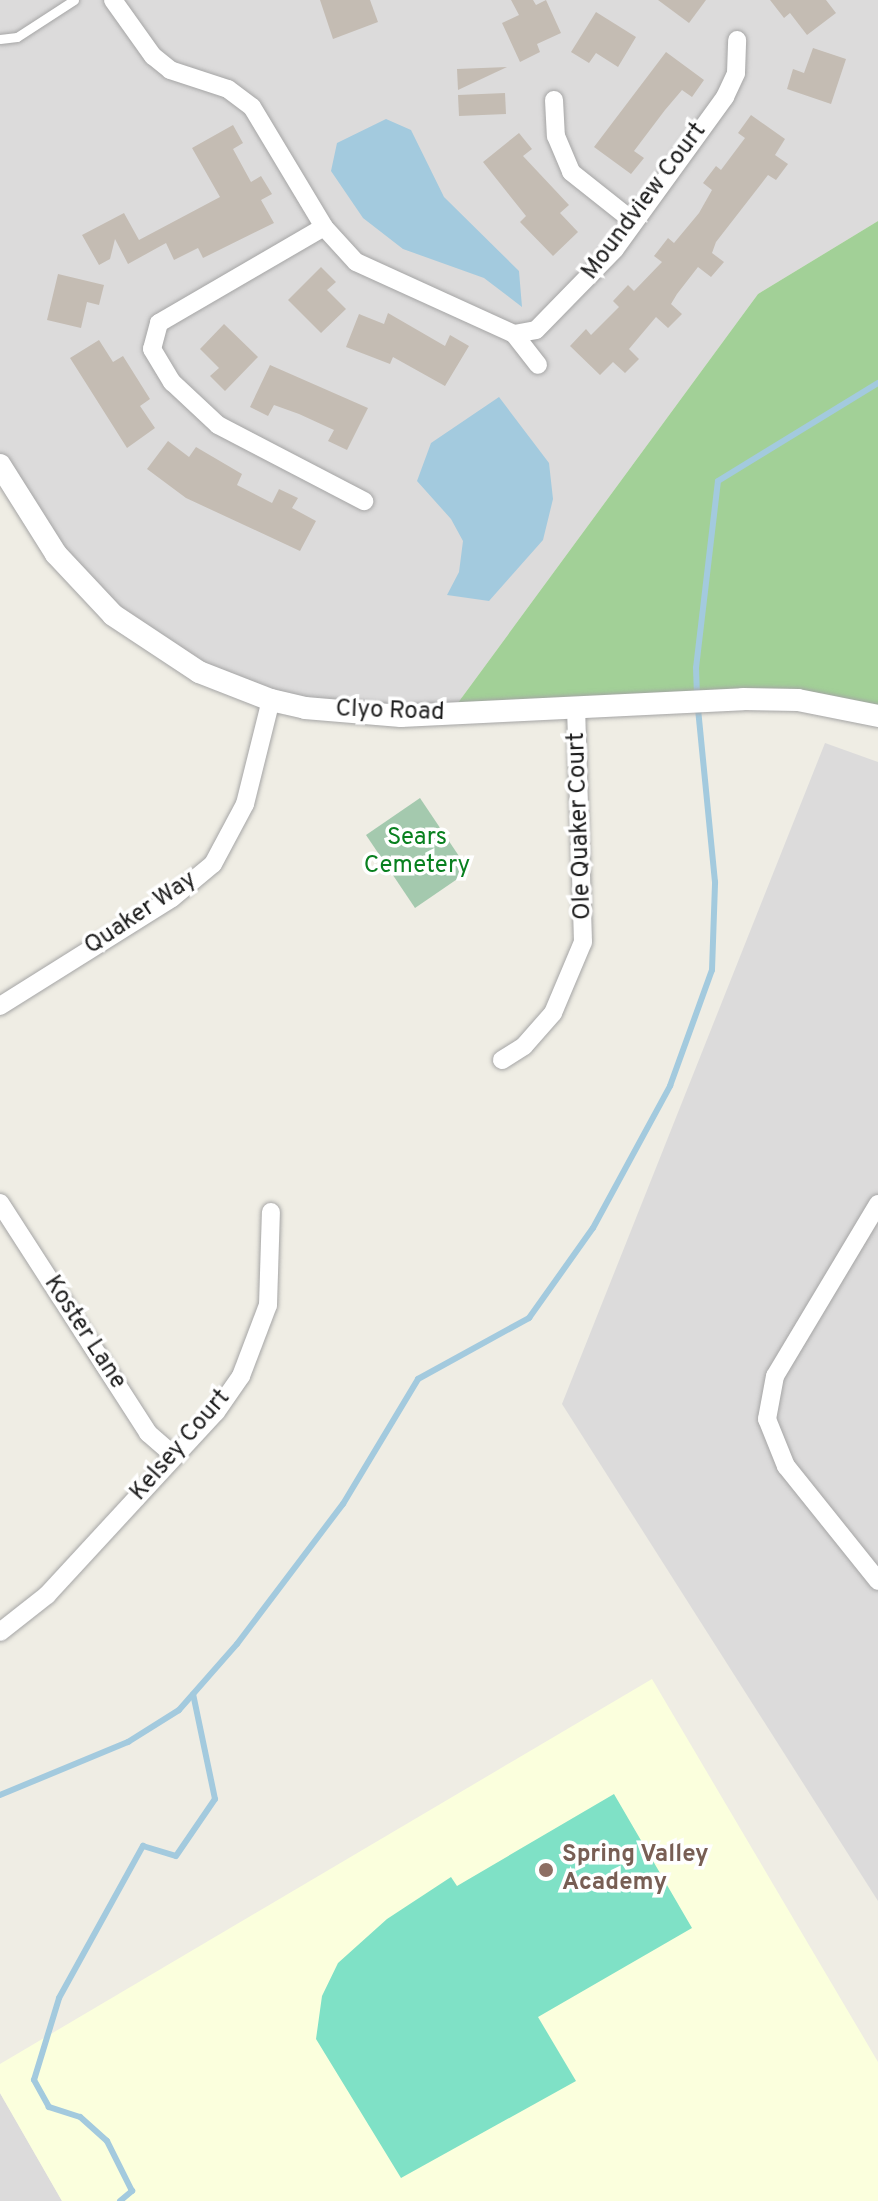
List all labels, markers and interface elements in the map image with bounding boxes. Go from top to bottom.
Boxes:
street label: Moundview Court [577,118,713,286]
street label: Clyo Road [335,696,445,728]
street label: Ole Quaker Court [563,732,599,920]
park label: Sears Cemetery [364,825,470,881]
street label: Quaker Way [80,866,202,962]
street label: Koster Lane [37,1271,131,1395]
street label: Kelsey Court [125,1385,237,1507]
place label: Spring Valley Academy [562,1842,710,1898]
marker: Spring Valley Academy [537,1861,555,1879]

